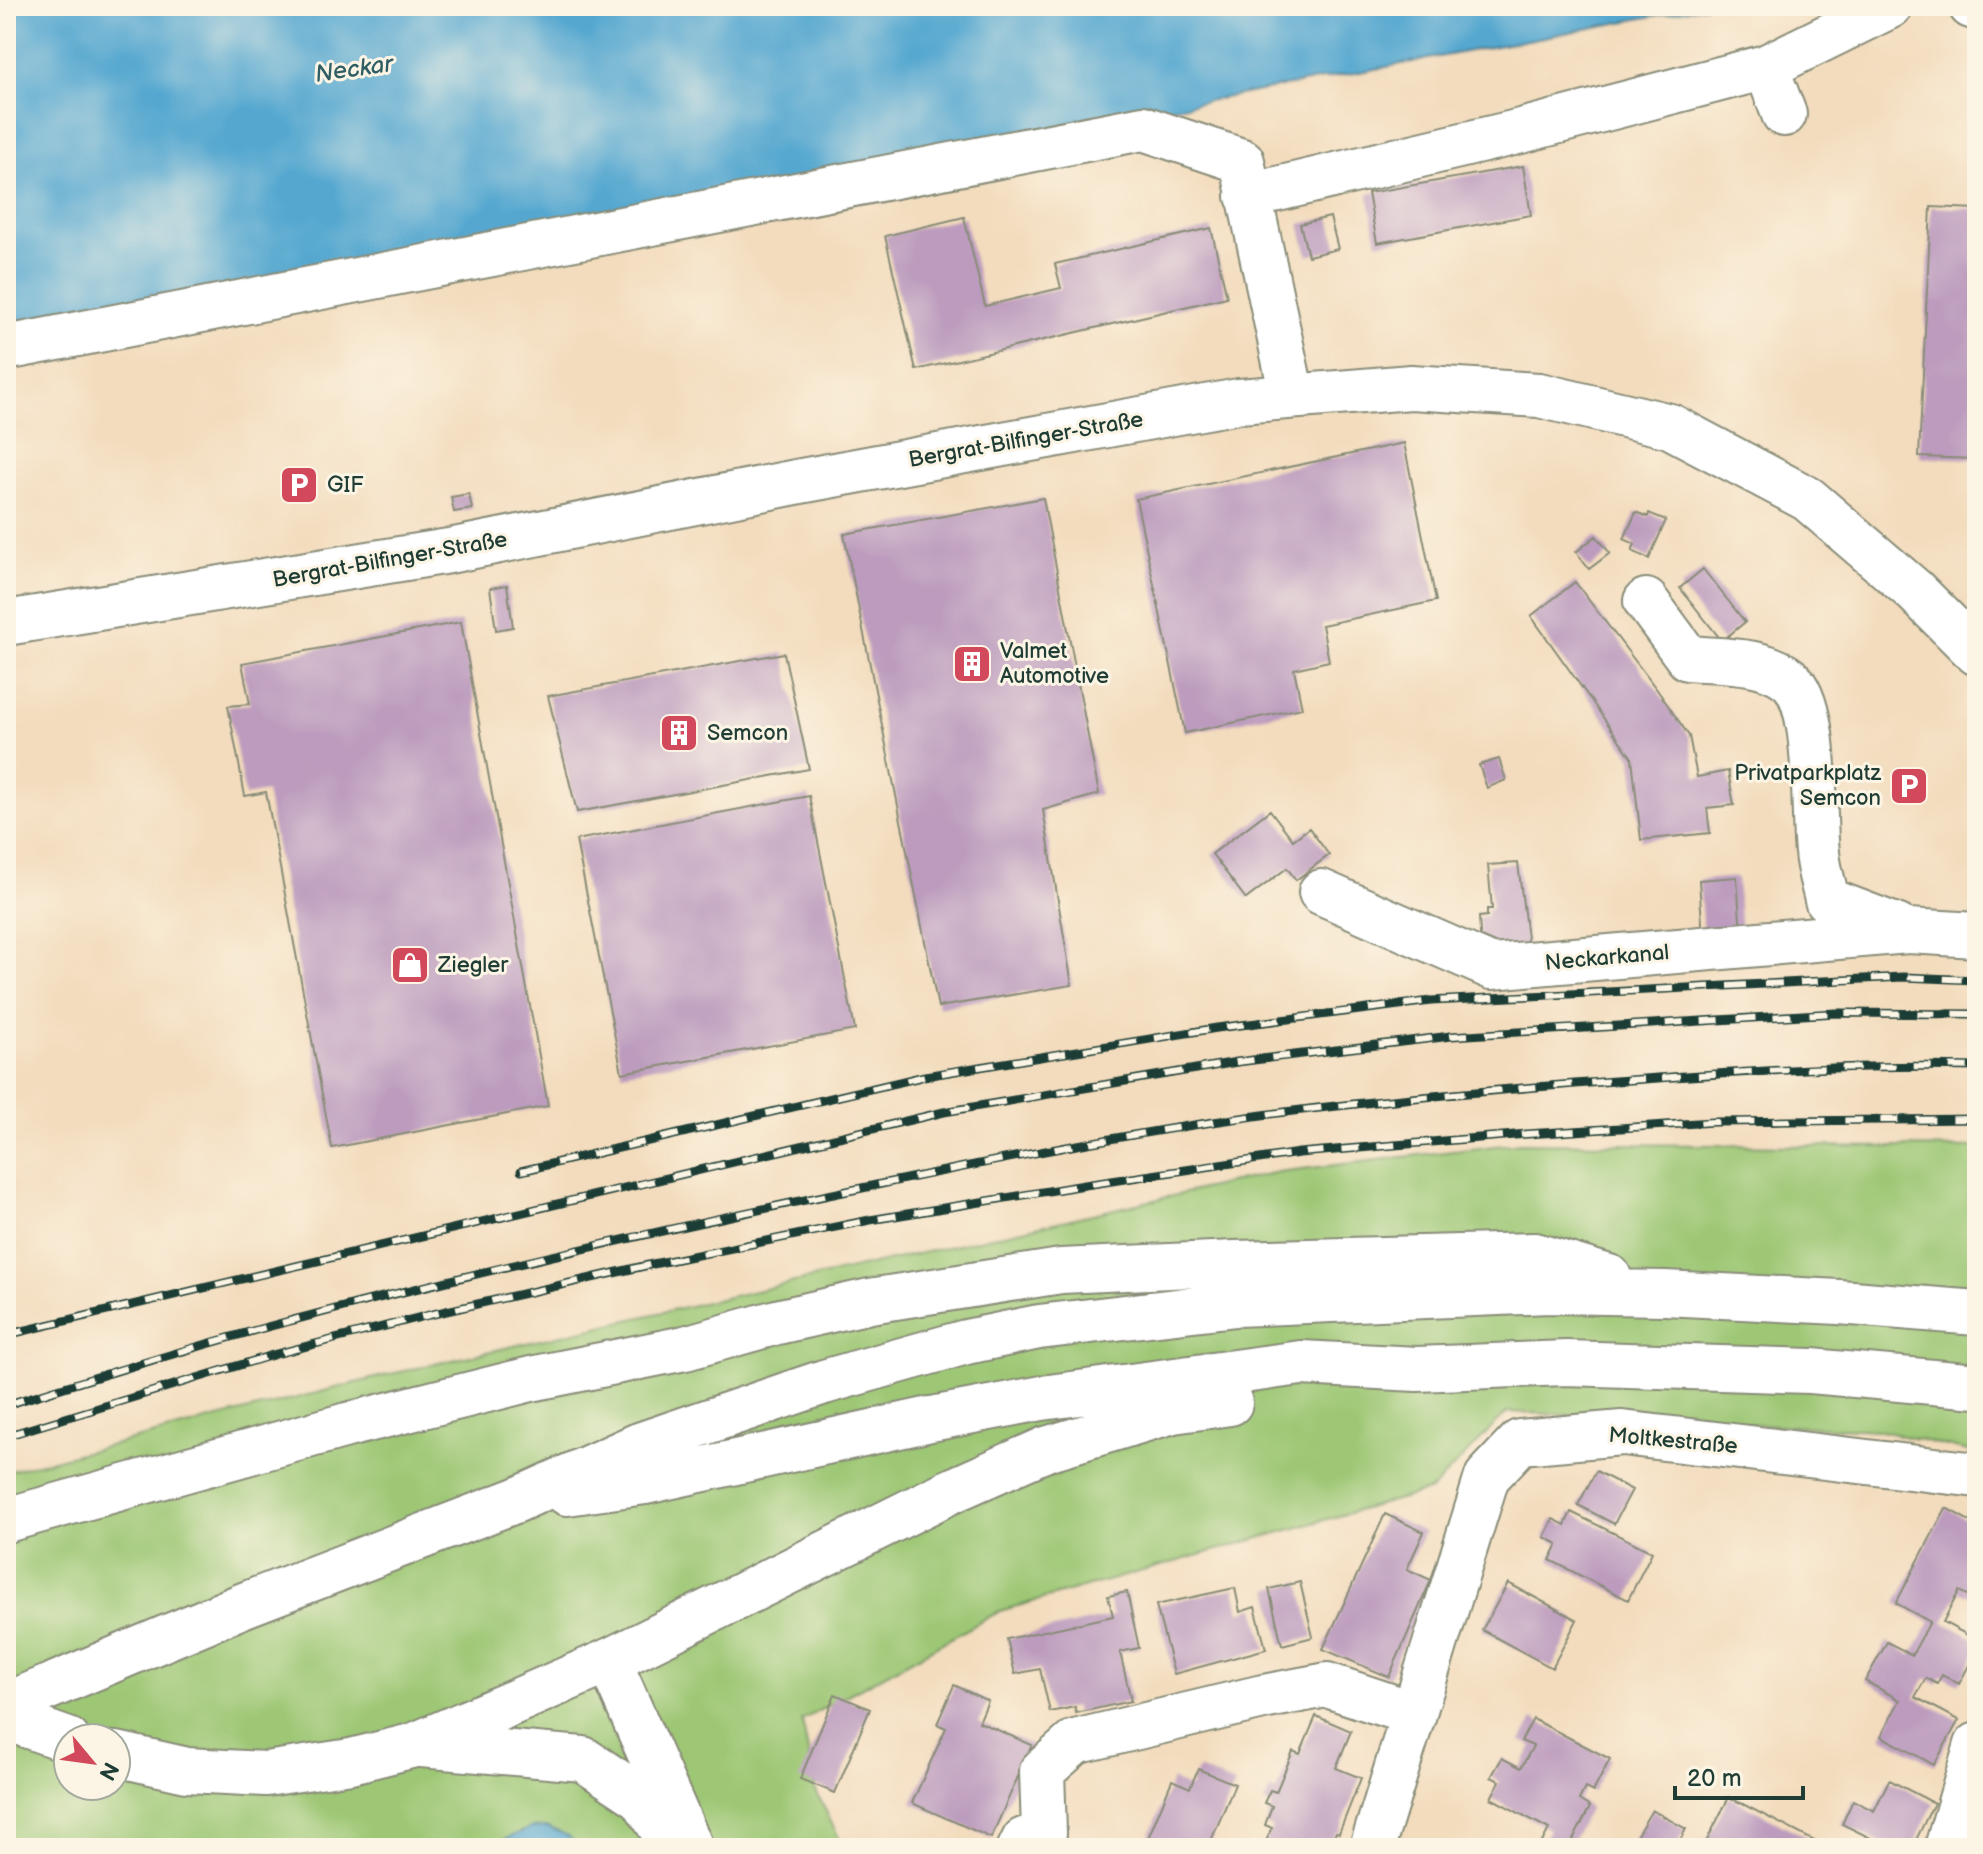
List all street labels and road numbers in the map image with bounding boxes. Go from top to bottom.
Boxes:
street label: Bergrat-Bilfinger-Straße [907,406,1145,474]
street label: Bergrat-Bilfinger-Straße [271,526,509,594]
street label: Neckarkanal [1544,939,1670,977]
street label: Moltkestraße [1607,1422,1739,1460]

